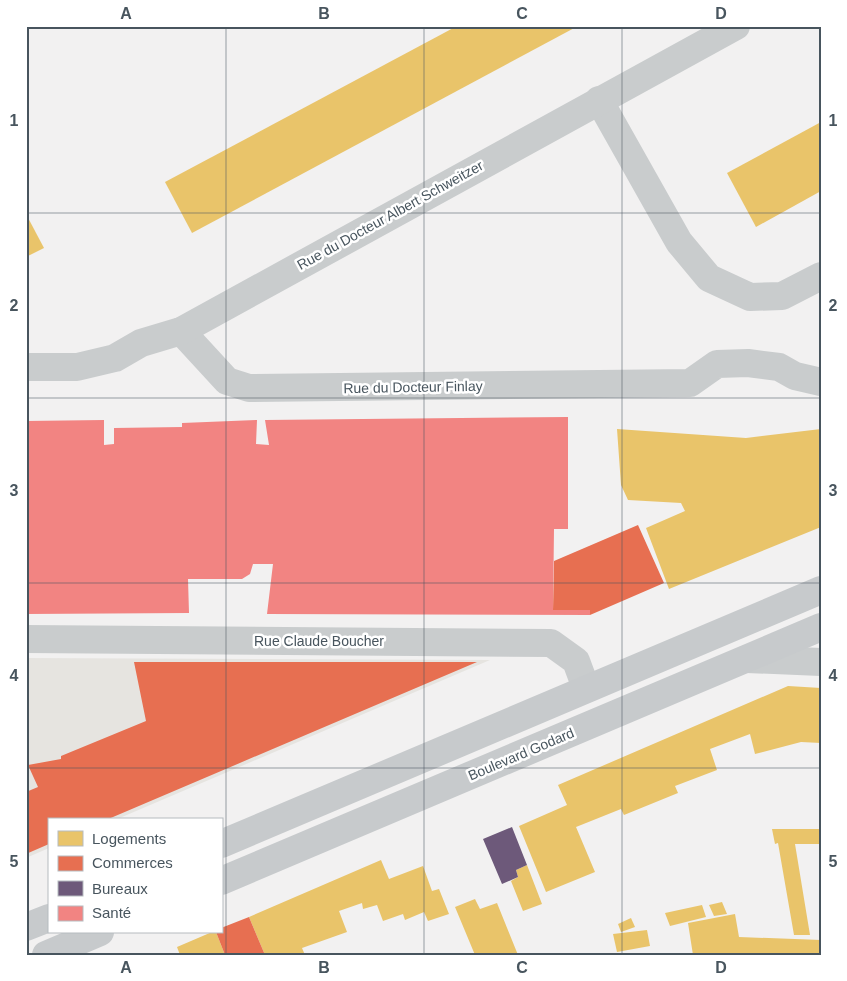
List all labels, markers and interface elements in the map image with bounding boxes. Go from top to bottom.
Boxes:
text: A [120,5,132,22]
text: B [318,5,330,22]
text: C [516,5,528,22]
text: D [715,5,727,22]
text: 1 [10,112,19,129]
text: 1 [829,112,838,129]
street label: Rue du Docteur Albert Schweitzer [294,157,486,273]
text: 2 [10,297,19,314]
text: 2 [829,297,838,314]
street label: Rue du Docteur Finlay [343,378,483,396]
text: 3 [10,482,19,499]
text: 3 [829,482,838,499]
street label: Rue Claude Boucher [254,633,384,649]
text: 4 [10,667,19,684]
text: 4 [829,667,838,684]
street label: Boulevard Godard [466,724,576,784]
legend [48,818,222,934]
text: Logements [92,830,166,847]
text: 5 [10,853,19,870]
text: 5 [829,853,838,870]
text: Commerces [92,854,173,871]
text: Bureaux [92,880,148,897]
text: Santé [92,904,131,921]
text: A [120,959,132,976]
text: B [318,959,330,976]
text: C [516,959,528,976]
text: D [715,959,727,976]

